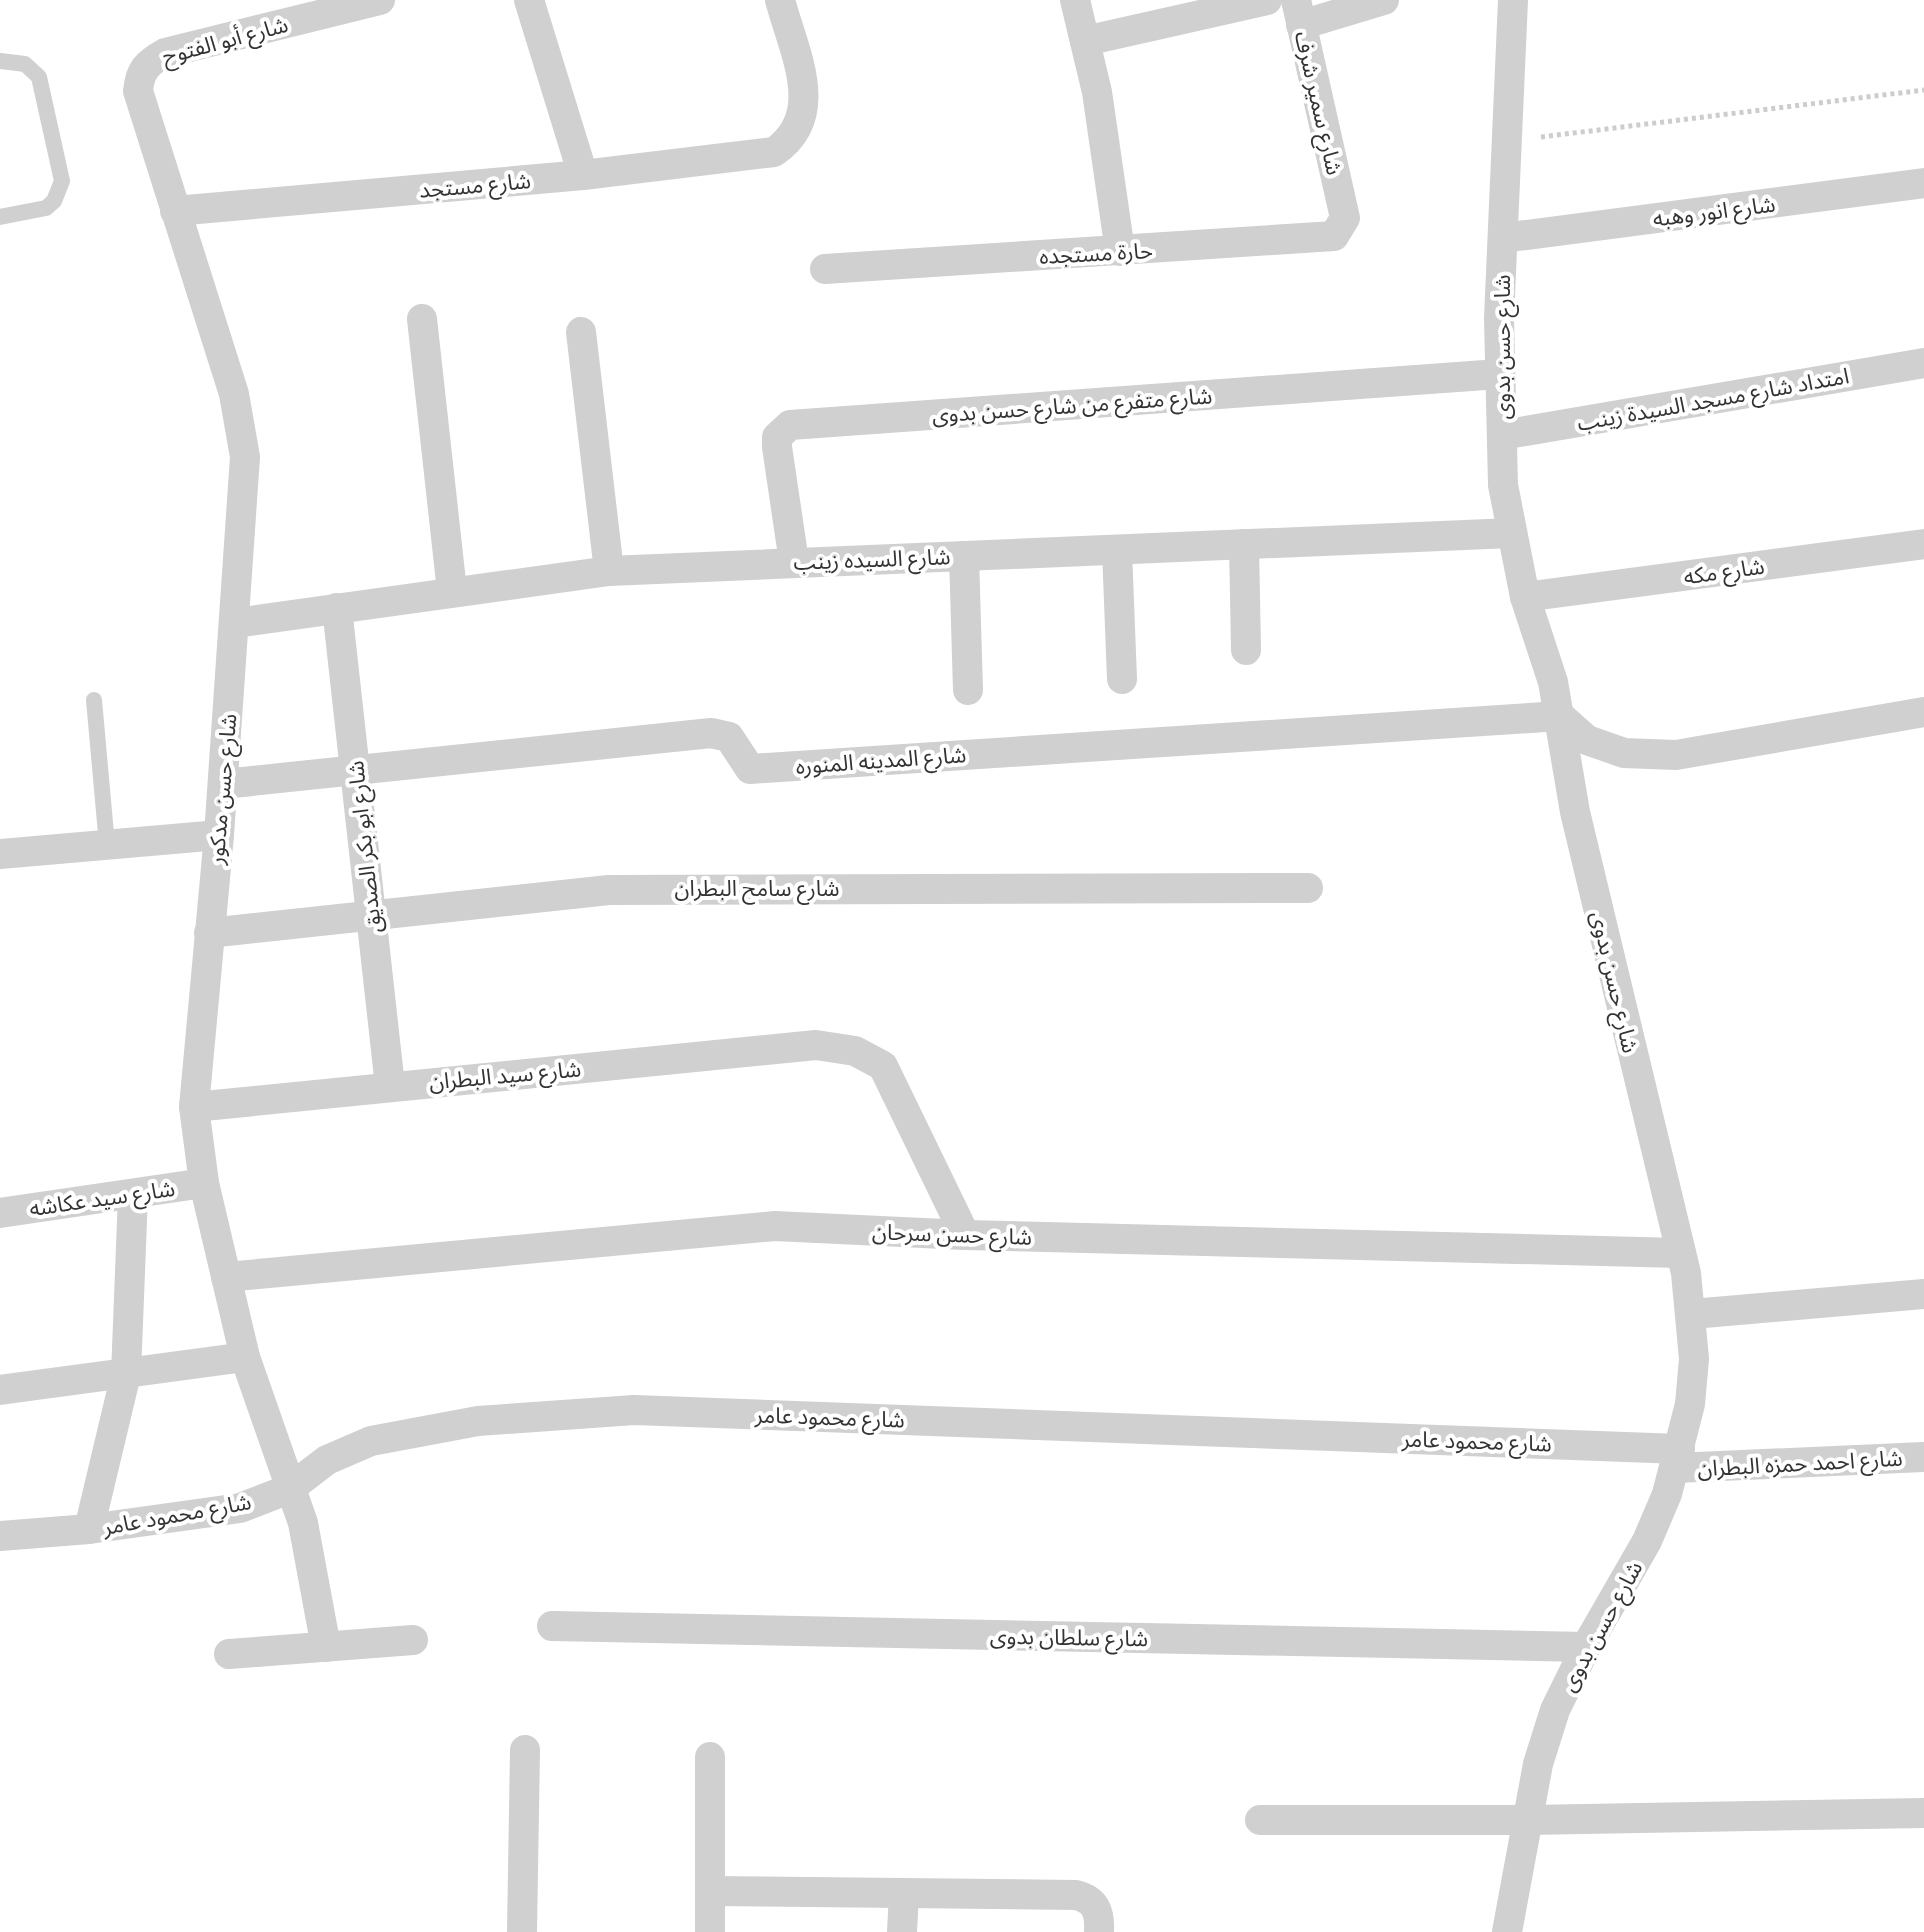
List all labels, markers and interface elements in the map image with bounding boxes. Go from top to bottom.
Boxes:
street label: شارع أبو الفتوح [159,11,292,73]
street label: شارع سمير شرف [1286,29,1348,178]
street label: شارع مستجد [418,167,532,207]
street label: شارع انور وهبه [1651,191,1777,235]
street label: حارة مستجده [1039,237,1153,270]
street label: شارع حسن بدوى [1489,275,1519,419]
street label: امتداد شارع مسجد السيدة زينب [1575,362,1852,440]
street label: شارع متفرع من شارع حسن بدوى [931,382,1213,432]
street label: شارع السيده زينب [793,543,951,579]
street label: شارع مكه [1682,552,1767,593]
street label: شارع حسن مدكور [202,712,246,867]
street label: شارع المدينه المنوره [795,741,967,783]
street label: شارع ابو بكر الصديق [342,759,390,935]
street label: شارع سامح البطران [674,875,840,905]
street label: شارع حسن بدوى [1582,909,1644,1056]
street label: شارع سيد البطران [428,1055,583,1099]
street label: شارع سيد عكاشه [28,1175,177,1225]
street label: شارع حسن سرحان [871,1218,1032,1254]
street label: شارع محمود عامر [754,1401,905,1437]
street label: شارع محمود عامر [1401,1425,1552,1461]
street label: شارع احمد حمزه البطران [1697,1445,1904,1485]
street label: شارع محمود عامر [100,1488,254,1544]
street label: شارع حسن بدوى [1555,1556,1651,1698]
street label: شارع سلطان بدوى [990,1623,1148,1655]

